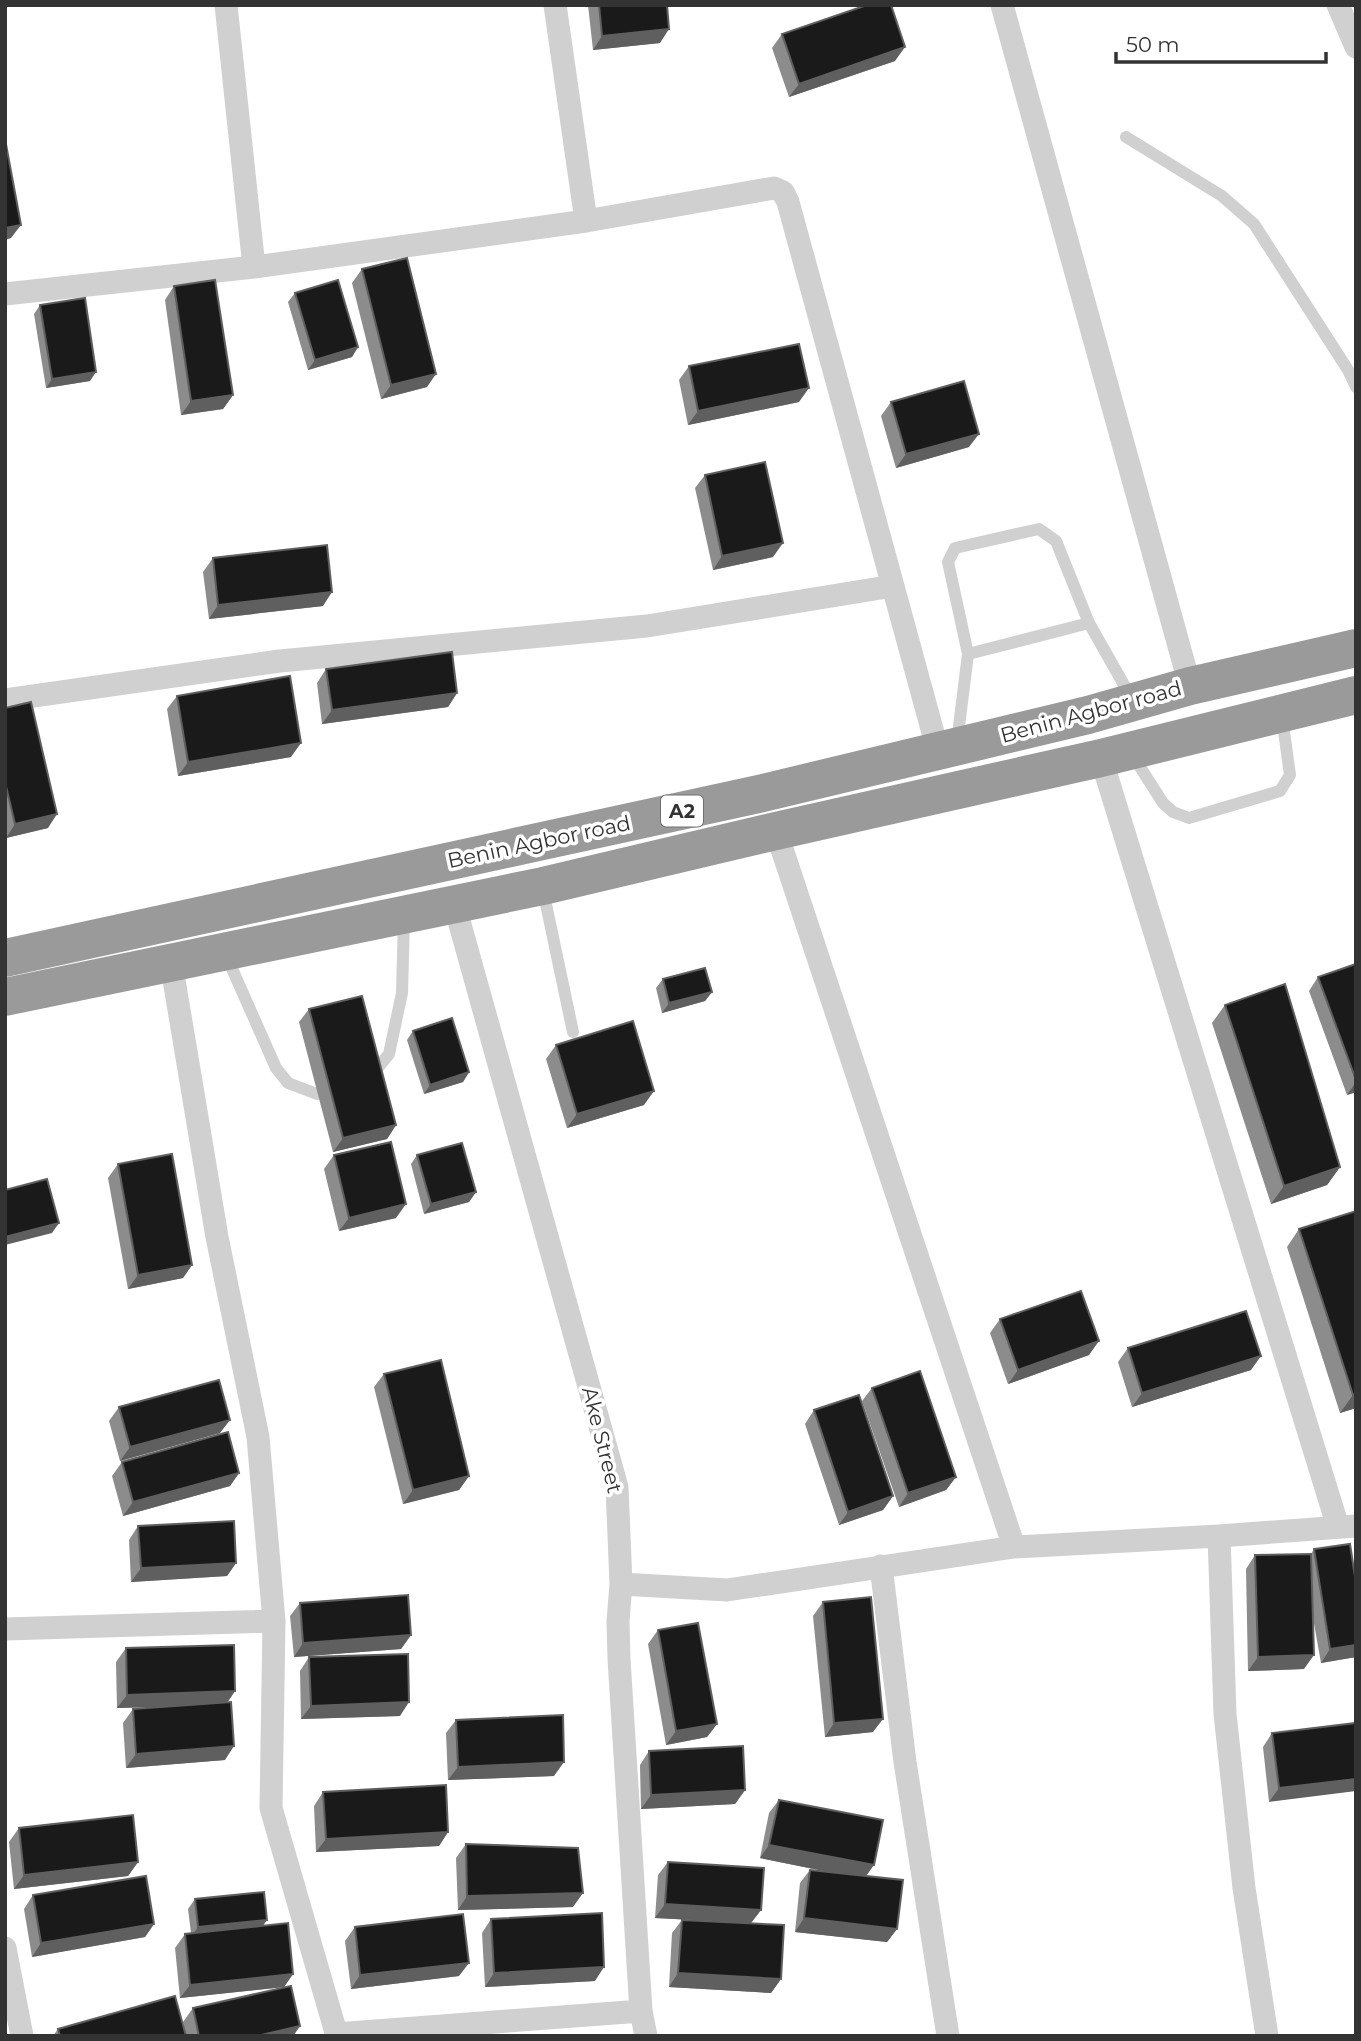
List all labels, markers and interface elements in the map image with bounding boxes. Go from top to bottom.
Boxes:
scale bar [1116,21,1326,65]
text: 50 m [1126,32,1180,57]
street label: Benin Agbor road [998,675,1184,748]
road number: A2 [661,796,703,826]
street label: Benin Agbor road [445,810,633,873]
street label: Ake Street [577,1384,628,1496]

